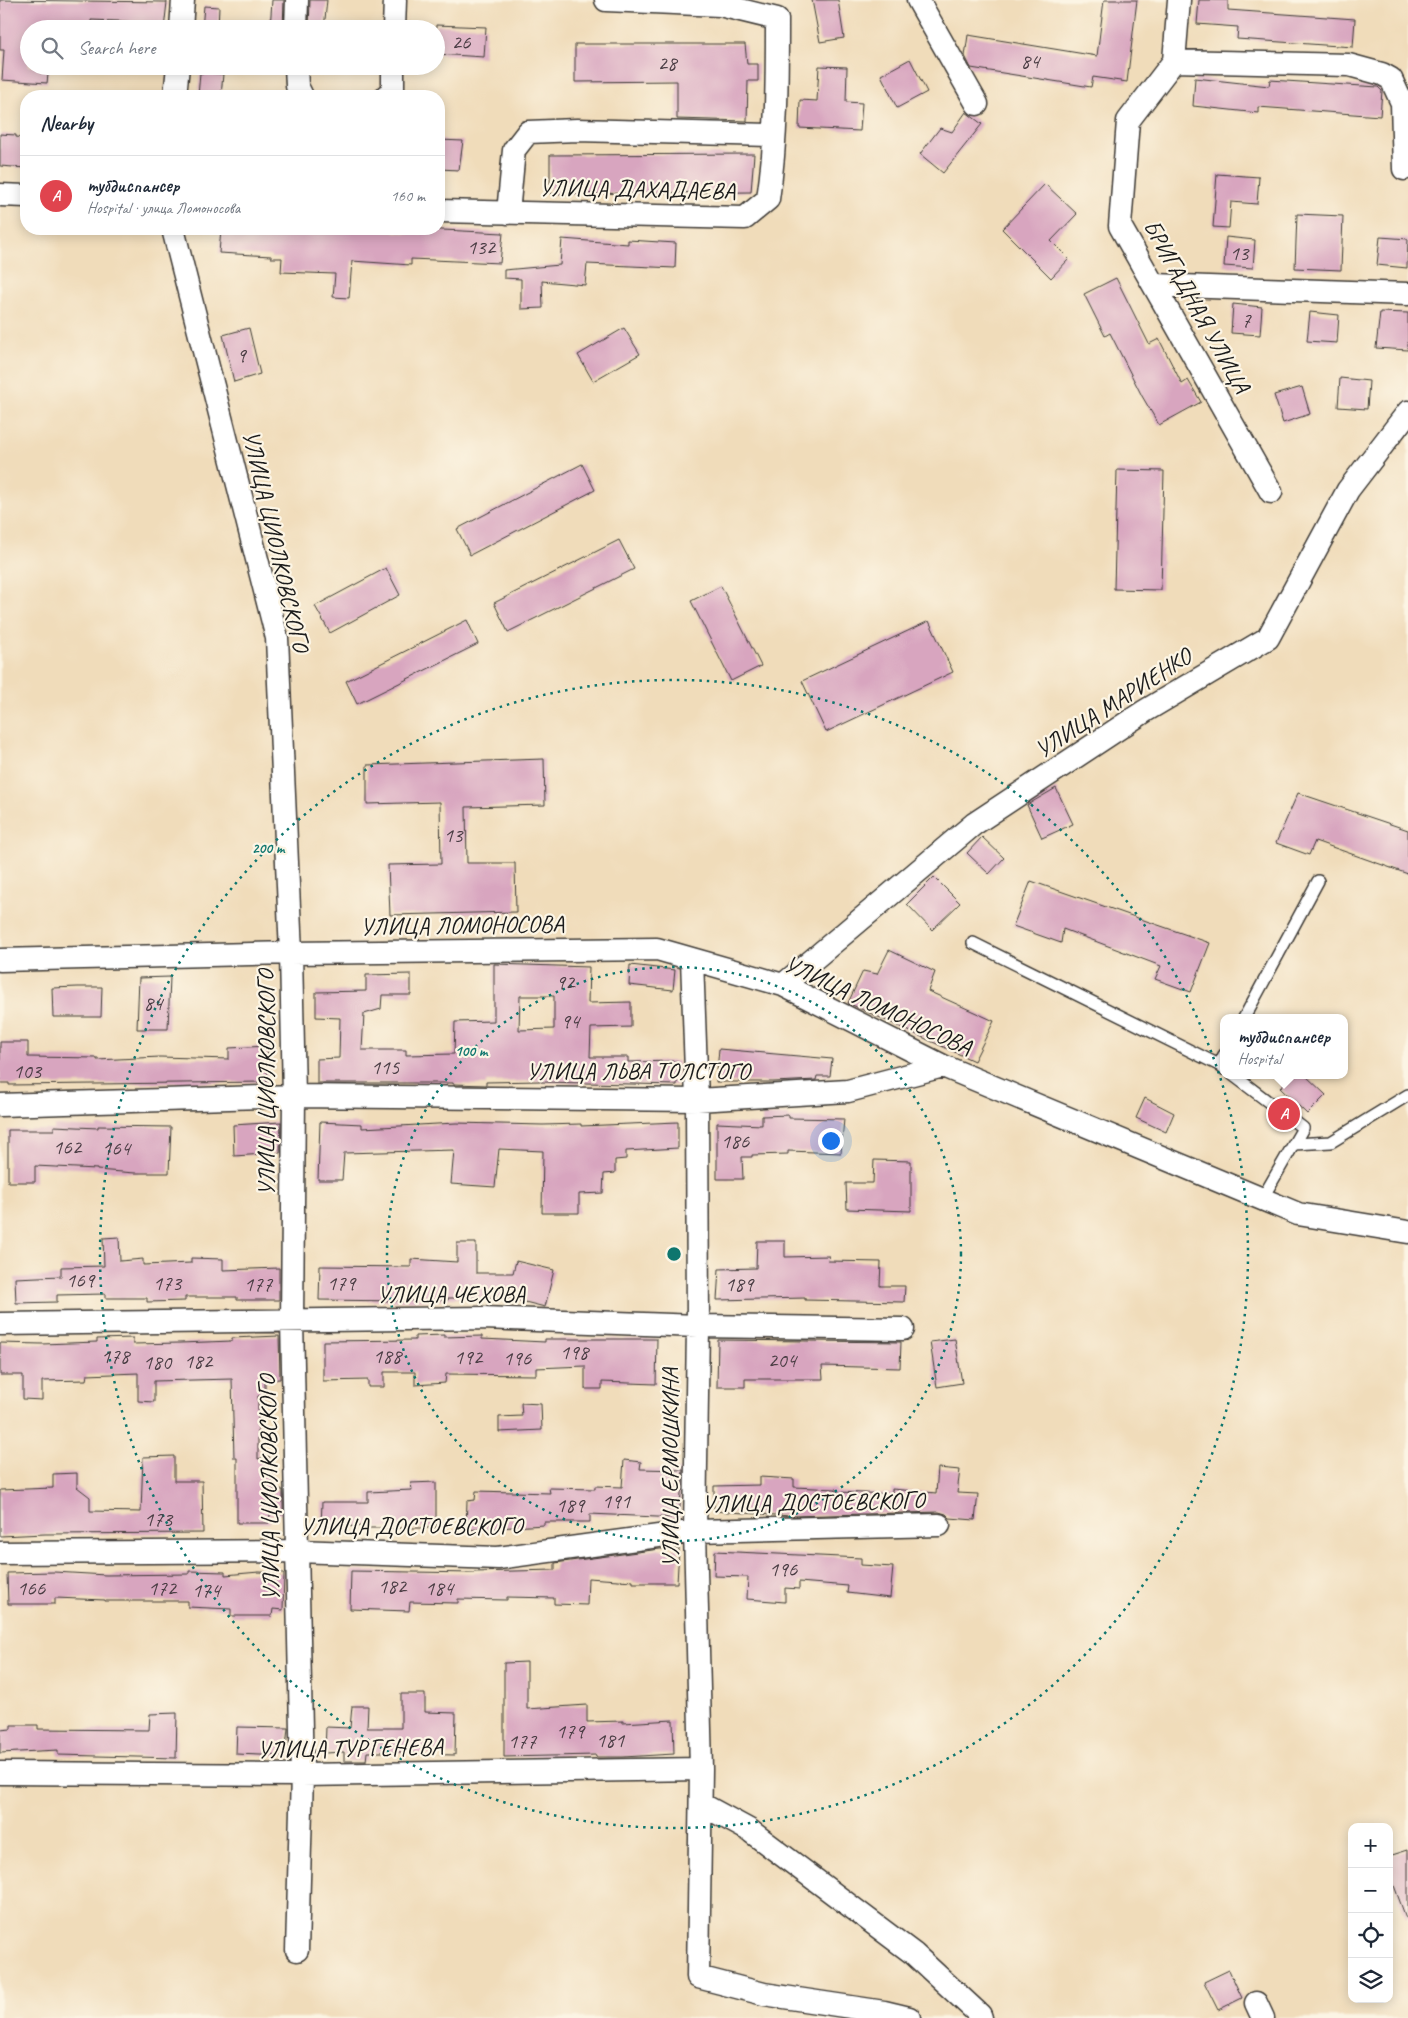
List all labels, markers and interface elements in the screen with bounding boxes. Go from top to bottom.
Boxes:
search box [20,20,445,75]
house number: 26 [452,29,471,55]
icon: search [38,34,66,62]
text: Search here [78,36,155,60]
house number: 84 [1021,48,1042,74]
house number: 28 [658,50,679,76]
text: Nearby [40,110,93,136]
street label: УЛИЦА ДАХАДАЕВА [539,172,736,206]
text: тубдиспансер [87,174,180,198]
text: A [52,186,60,206]
text: 160 m [391,186,425,206]
text: Hospital · улица Ломоносова [87,198,240,218]
street label: БРИГАДНАЯ УЛИЦА [1137,214,1258,399]
house number: 132 [467,234,497,260]
house number: 13 [1230,240,1250,266]
house number: 7 [1241,307,1252,333]
house number: 9 [236,342,247,368]
street label: УЛИЦА ЦИОЛКОВСКОГО [236,427,317,657]
street label: УЛИЦА МАРИЕНКО [1029,640,1199,765]
house number: 13 [444,822,464,848]
text: 200 m [252,839,286,858]
street label: УЛИЦА ЛОМОНОСОВА [360,908,565,942]
street label: УЛИЦА ЛОМОНОСОВА [779,948,978,1062]
street label: УЛИЦА ЦИОЛКОВСКОГО [251,968,281,1196]
house number: 92 [556,969,576,995]
house number: 84 [144,990,165,1016]
house number: 94 [561,1008,582,1034]
popup [1220,1014,1348,1079]
text: тубдиспансер [1238,1025,1330,1049]
text: 100 m [455,1042,489,1061]
text: Hospital [1238,1049,1281,1069]
house number: 115 [371,1054,401,1080]
street label: УЛИЦА ЛЬВА ТОЛСТОГО [526,1056,753,1086]
house number: 103 [13,1058,43,1084]
pin: A [1268,1095,1300,1133]
house number: 186 [721,1128,750,1154]
your location [818,1128,844,1154]
house number: 162 [53,1134,83,1160]
house number: 164 [102,1135,133,1161]
centre of rings [665,1245,683,1263]
house number: 169 [66,1267,96,1293]
house number: 173 [153,1270,183,1296]
house number: 179 [327,1270,357,1296]
house number: 177 [244,1271,274,1297]
house number: 189 [725,1271,755,1297]
street label: УЛИЦА ЧЕХОВА [377,1279,526,1309]
house number: 198 [560,1339,591,1365]
house number: 178 [101,1343,132,1369]
house number: 188 [373,1343,404,1369]
house number: 192 [454,1344,484,1370]
house number: 196 [503,1345,532,1371]
house number: 204 [768,1347,799,1373]
house number: 182 [184,1348,214,1374]
house number: 180 [143,1349,173,1375]
street label: УЛИЦА ЕРМОШКИНА [655,1367,685,1568]
street label: УЛИЦА ЦИОЛКОВСКОГО [252,1373,286,1601]
street label: УЛИЦА ДОСТОЕВСКОГО [701,1485,927,1519]
house number: 191 [602,1488,632,1514]
house number: 189 [556,1492,586,1518]
house number: 173 [144,1506,174,1532]
street label: УЛИЦА ДОСТОЕВСКОГО [300,1511,524,1541]
house number: 196 [769,1556,798,1582]
house number: 182 [378,1573,408,1599]
house number: 166 [17,1575,46,1601]
house number: 172 [148,1575,178,1601]
house number: 184 [425,1575,456,1601]
house number: 174 [192,1577,223,1603]
house number: 179 [556,1718,586,1744]
house number: 181 [596,1727,626,1753]
house number: 177 [508,1728,538,1754]
street label: УЛИЦА ТУРГЕНЕВА [257,1731,444,1765]
map controls [1348,1823,1393,2003]
button: + [1348,1823,1393,1868]
button: − [1348,1868,1393,1913]
button: locate [1348,1913,1393,1958]
button: layers [1348,1958,1393,2003]

